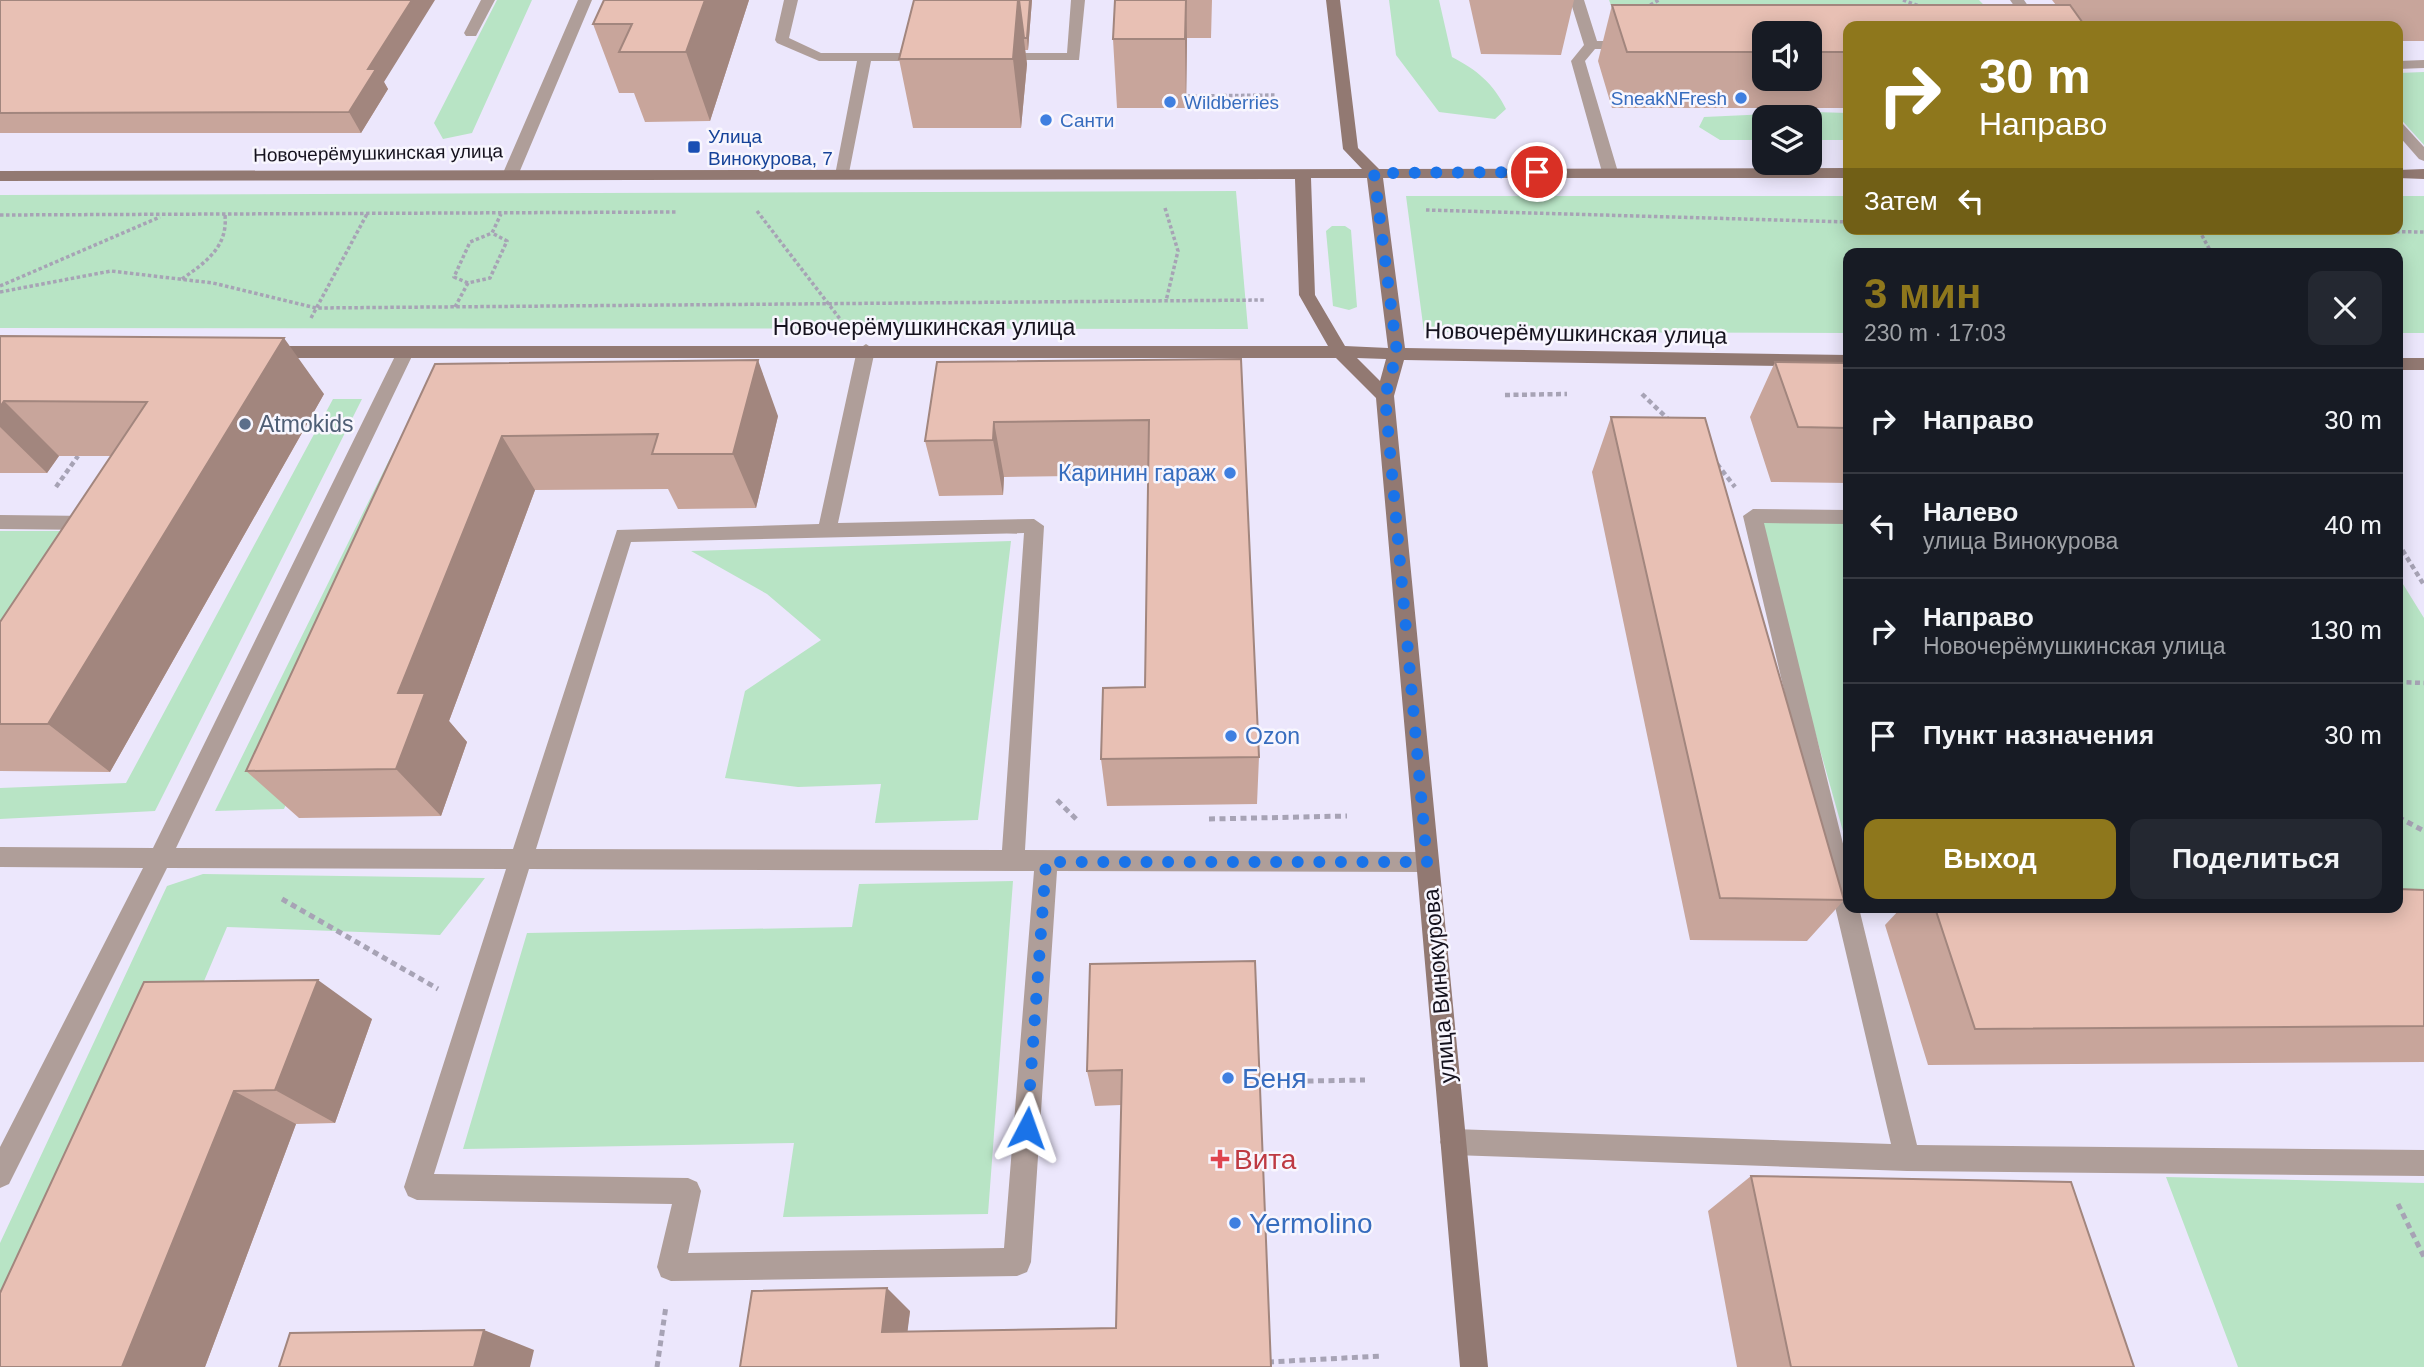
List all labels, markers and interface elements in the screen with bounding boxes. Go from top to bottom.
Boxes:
map controls [1752,21,1822,175]
button: sound [1752,21,1822,91]
icon: right [1864,49,1955,140]
text: 30 m [1979,49,2091,103]
place label: SneakNFresh [1611,88,1727,109]
marker: SneakNFresh [1733,90,1749,106]
place label: Wildberries [1184,92,1279,113]
marker: Wildberries [1162,94,1178,110]
button: layers [1752,105,1822,175]
text: Направо [1979,106,2107,142]
place label: Санти [1060,110,1114,131]
marker: Санти [1038,112,1054,128]
place label: Улица Винокурова, 7 [708,126,833,169]
marker: Улица Винокурова, 7 [686,139,702,155]
street label: Новочерёмушкинская улица [253,140,504,166]
pin [1507,142,1567,202]
icon: arrive [1518,153,1556,191]
icon: left [1952,182,1990,220]
text: Затем [1864,186,1938,216]
text: 3 мин [1864,270,1981,317]
button: close [2308,271,2382,345]
street label: Новочерёмушкинская улица [773,314,1075,340]
street label: Новочерёмушкинская улица [1425,317,1728,349]
text: 230 m · 17:03 [1864,320,2006,346]
icon: right [1864,402,1902,440]
text: Направо [1923,405,2034,435]
text: 30 m [2324,405,2382,435]
place label: Atmokids [259,411,354,437]
marker: Atmokids [237,416,253,432]
place label: Каринин гараж [1058,460,1217,486]
marker: Каринин гараж [1222,465,1238,481]
text: Налево [1923,497,2018,527]
icon: left [1864,507,1902,545]
text: 40 m [2324,510,2382,540]
text: улица Винокурова [1923,528,2118,554]
text: Направо [1923,602,2034,632]
icon: right [1864,612,1902,650]
text: 130 m [2310,615,2382,645]
text: Новочерёмушкинская улица [1923,633,2226,659]
icon: arrive [1864,717,1902,755]
text: Пункт назначения [1923,720,2154,750]
text: 30 m [2324,720,2382,750]
place label: Ozon [1245,723,1300,749]
marker: Ozon [1223,728,1239,744]
button: Выход [1864,819,2116,899]
button: Поделиться [2130,819,2382,899]
street label: улица Винокурова [1418,887,1460,1084]
place label: Беня [1242,1063,1307,1094]
marker: Беня [1220,1070,1236,1086]
position arrow [990,1091,1064,1165]
place label: Вита [1234,1144,1297,1175]
marker: Вита [1212,1151,1228,1167]
place label: Yermolino [1249,1208,1372,1239]
marker: Yermolino [1227,1215,1243,1231]

